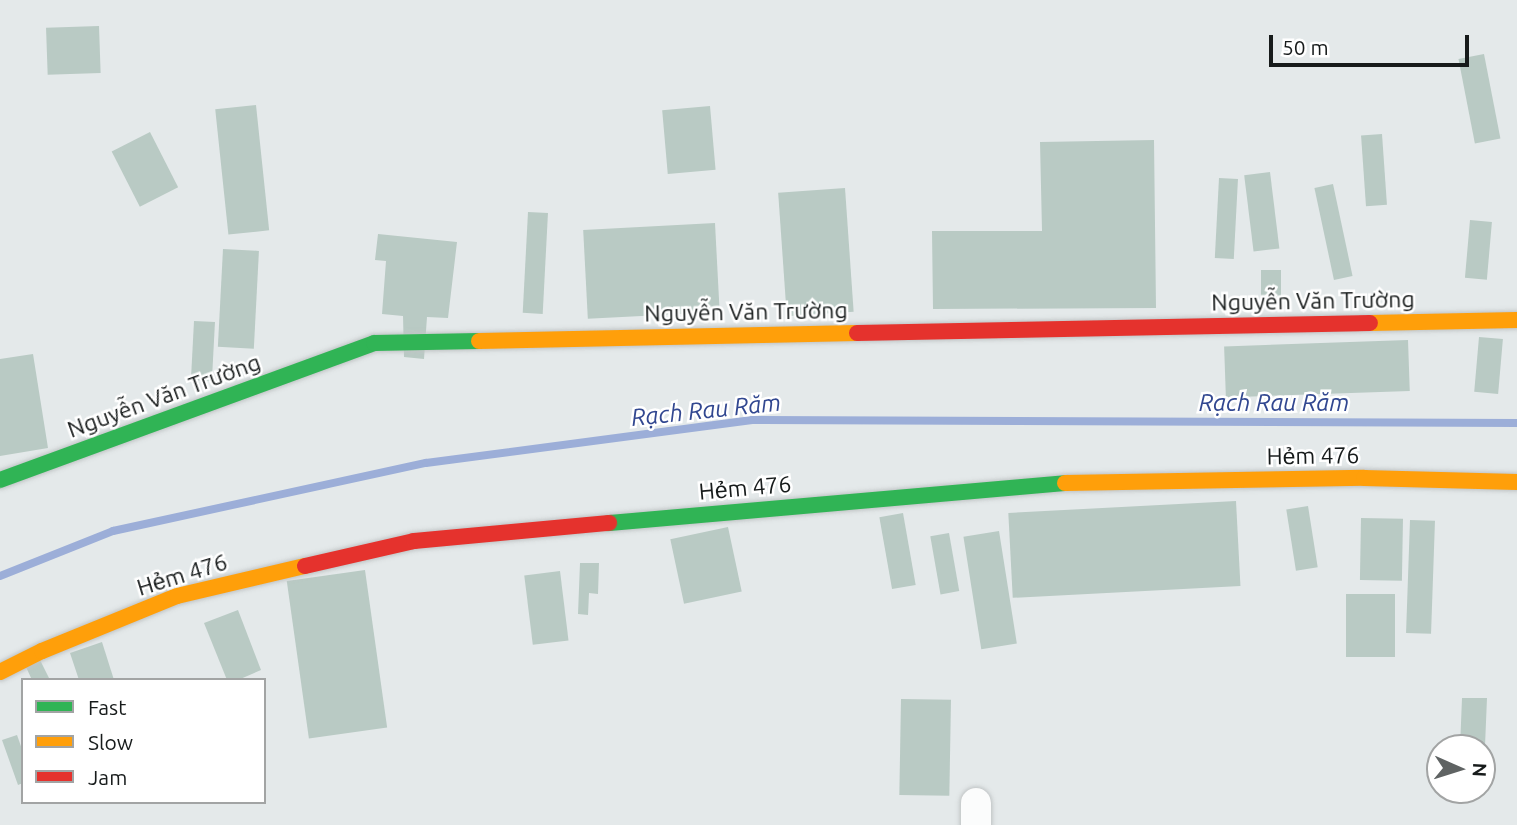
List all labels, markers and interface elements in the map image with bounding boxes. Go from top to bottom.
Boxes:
scale bar [1272,21,1472,65]
text: 50 m [1282,35,1329,59]
street label: Nguyễn Văn Trường [1211,285,1415,317]
street label: Nguyễn Văn Trường [644,296,848,328]
street label: Nguyễn Văn Trường [64,348,264,444]
water label: Rạch Rau Răm [630,388,782,432]
water label: Rạch Rau Răm [1199,389,1349,417]
street label: Hẻm 476 [1266,441,1360,471]
street label: Hẻm 476 [698,470,792,506]
street label: Hẻm 476 [134,548,230,602]
legend [21,678,266,804]
text: Fast [88,695,126,719]
text: Slow [88,730,133,754]
north arrow [1426,734,1496,804]
text: N [1469,762,1491,778]
text: Jam [88,765,127,789]

